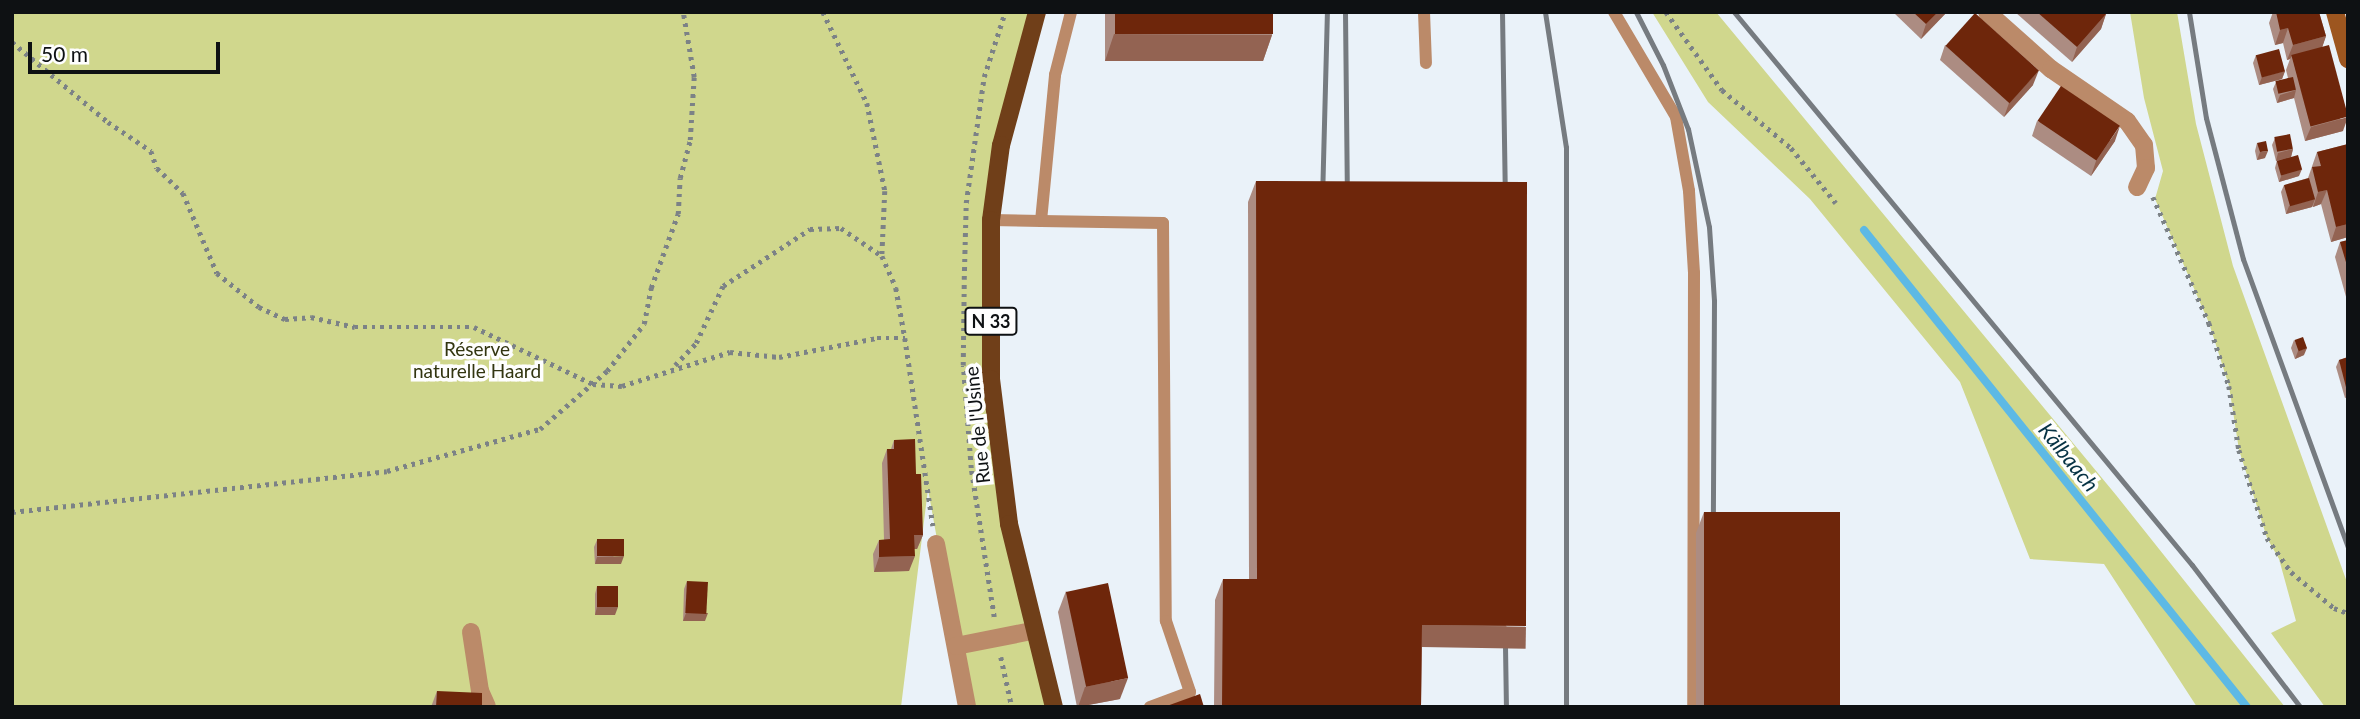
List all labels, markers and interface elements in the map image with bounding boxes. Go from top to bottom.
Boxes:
scale bar [32,28,224,72]
text: 50 m [41,41,88,66]
road number: N 33 [963,306,1019,335]
park label: Réserve naturelle Haard [413,338,541,382]
street label: Rue de l'Usine [960,365,994,485]
water label: Kälbaach [2034,418,2104,496]

